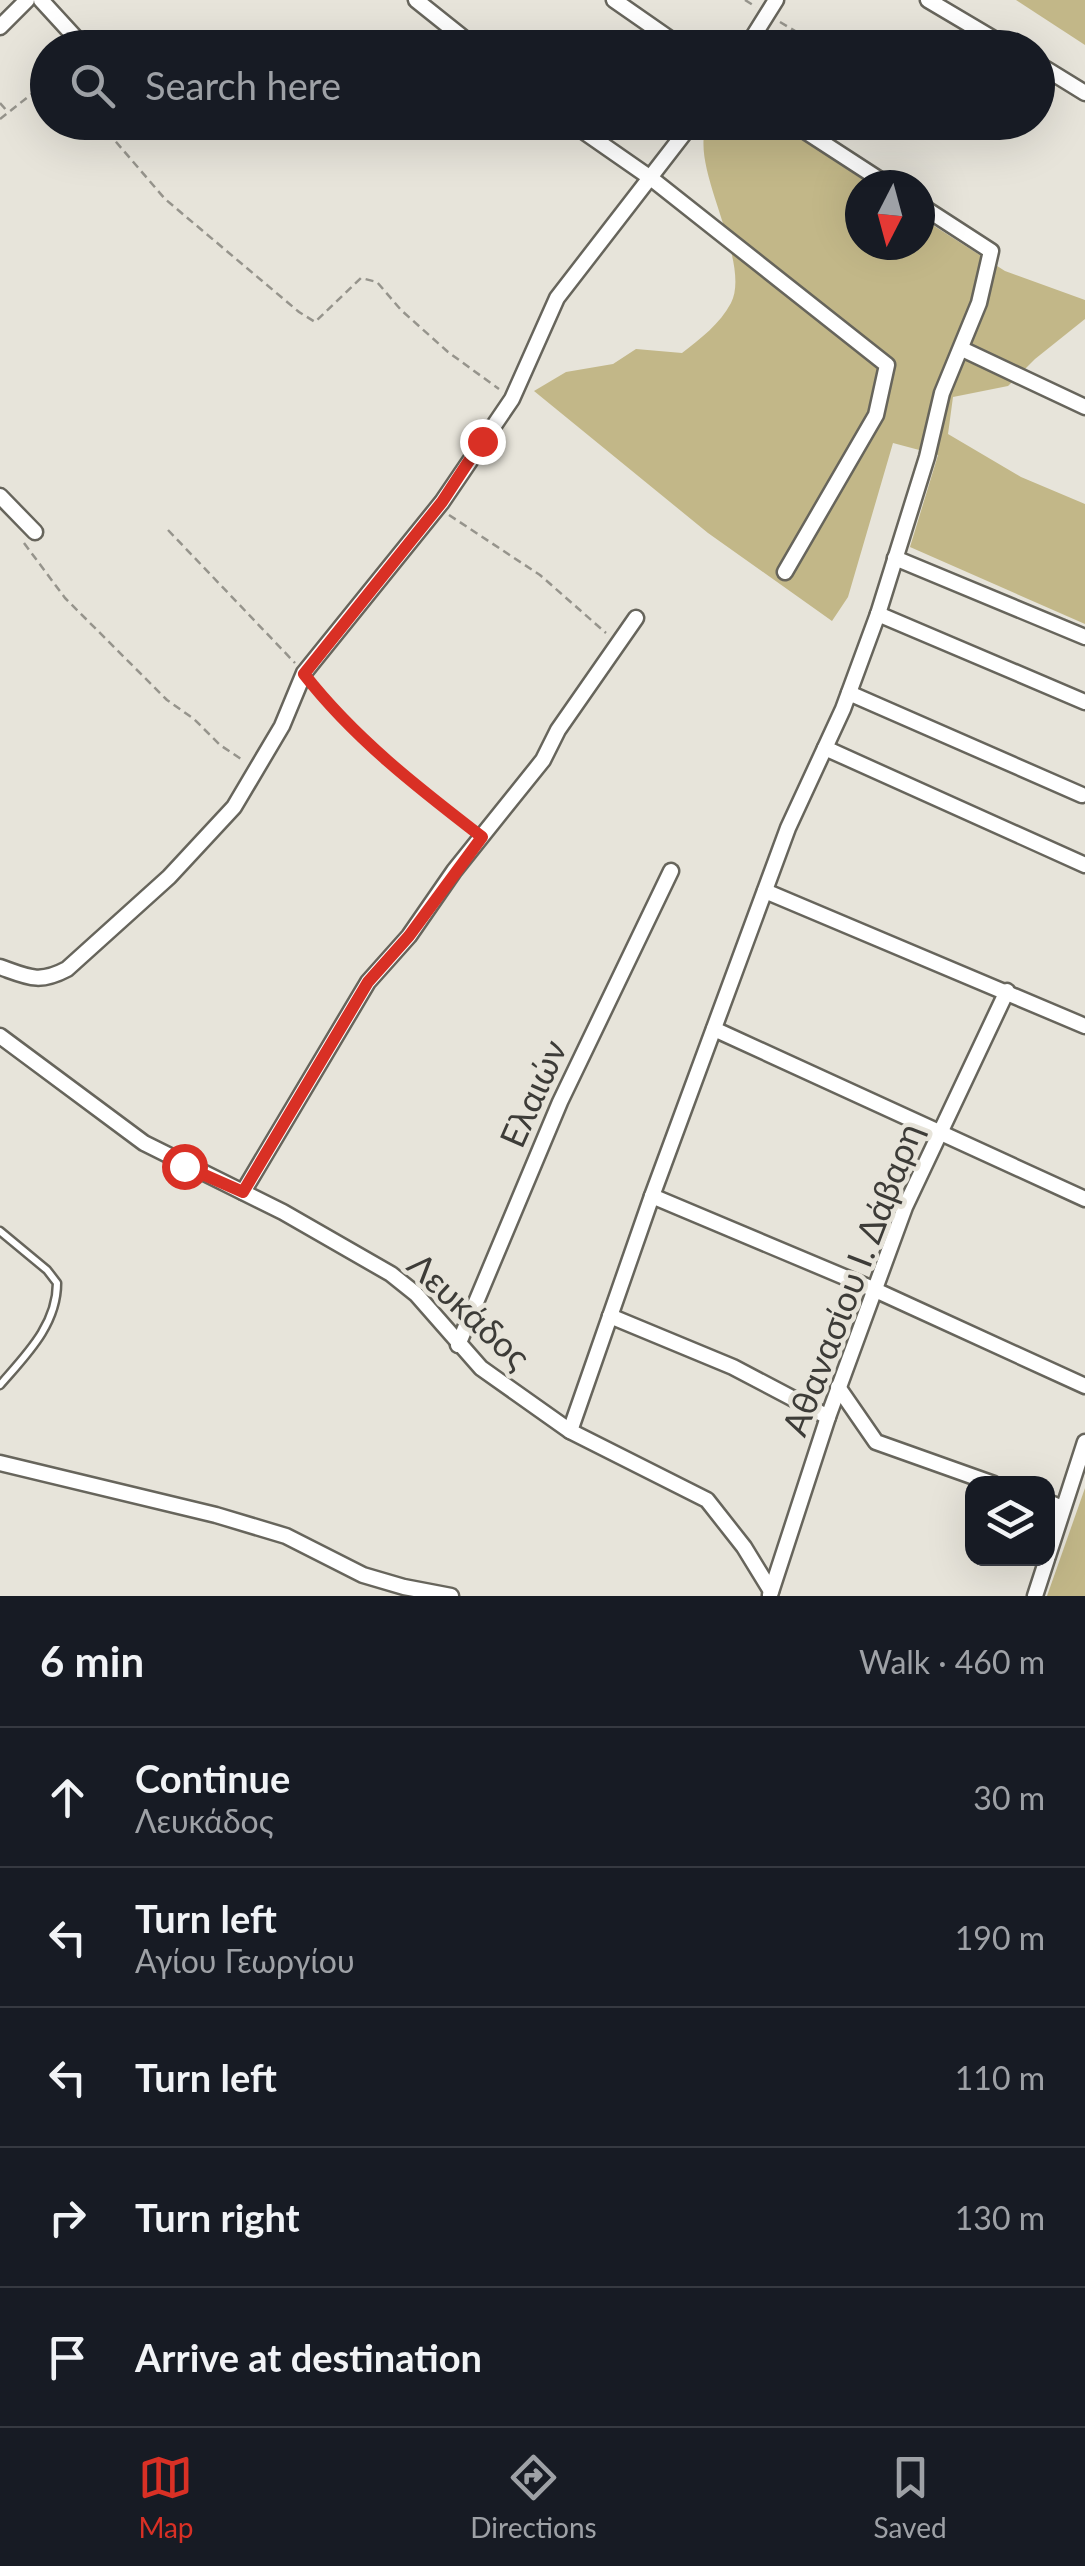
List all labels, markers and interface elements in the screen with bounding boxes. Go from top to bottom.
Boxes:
search box [30,30,1055,140]
icon: search [65,58,120,113]
text: Search here [145,62,341,108]
north arrow [845,170,935,260]
route end [460,419,506,465]
street label: Ελαιών [490,1033,574,1153]
street label: Αθανασίου Ι. Δάβαρη [772,1117,930,1441]
route start [162,1144,208,1190]
street label: Λευκάδος [400,1243,540,1377]
map controls [965,1476,1055,1566]
button: layers [965,1476,1055,1566]
text: 6 min [40,1636,144,1686]
text: Walk · 460 m [859,1642,1045,1681]
text: Continue [135,1755,290,1801]
icon: ahead [40,1770,95,1825]
text: 30 m [973,1778,1045,1817]
text: Λευκάδος [135,1801,274,1840]
text: Turn left [135,1895,277,1941]
icon: left [40,1910,95,1965]
text: 190 m [955,1918,1045,1957]
text: Αγίου Γεωργίου [135,1941,355,1980]
icon: left [40,2050,95,2105]
text: Turn left [135,2054,277,2100]
text: 110 m [955,2058,1045,2097]
icon: right [40,2190,95,2245]
text: Turn right [135,2194,300,2240]
text: 130 m [955,2198,1045,2237]
icon: arrive [40,2330,95,2385]
text: Arrive at destination [135,2334,482,2380]
tab: Map [138,2450,194,2544]
tab: Directions [470,2450,597,2544]
tab: Saved [873,2450,947,2544]

